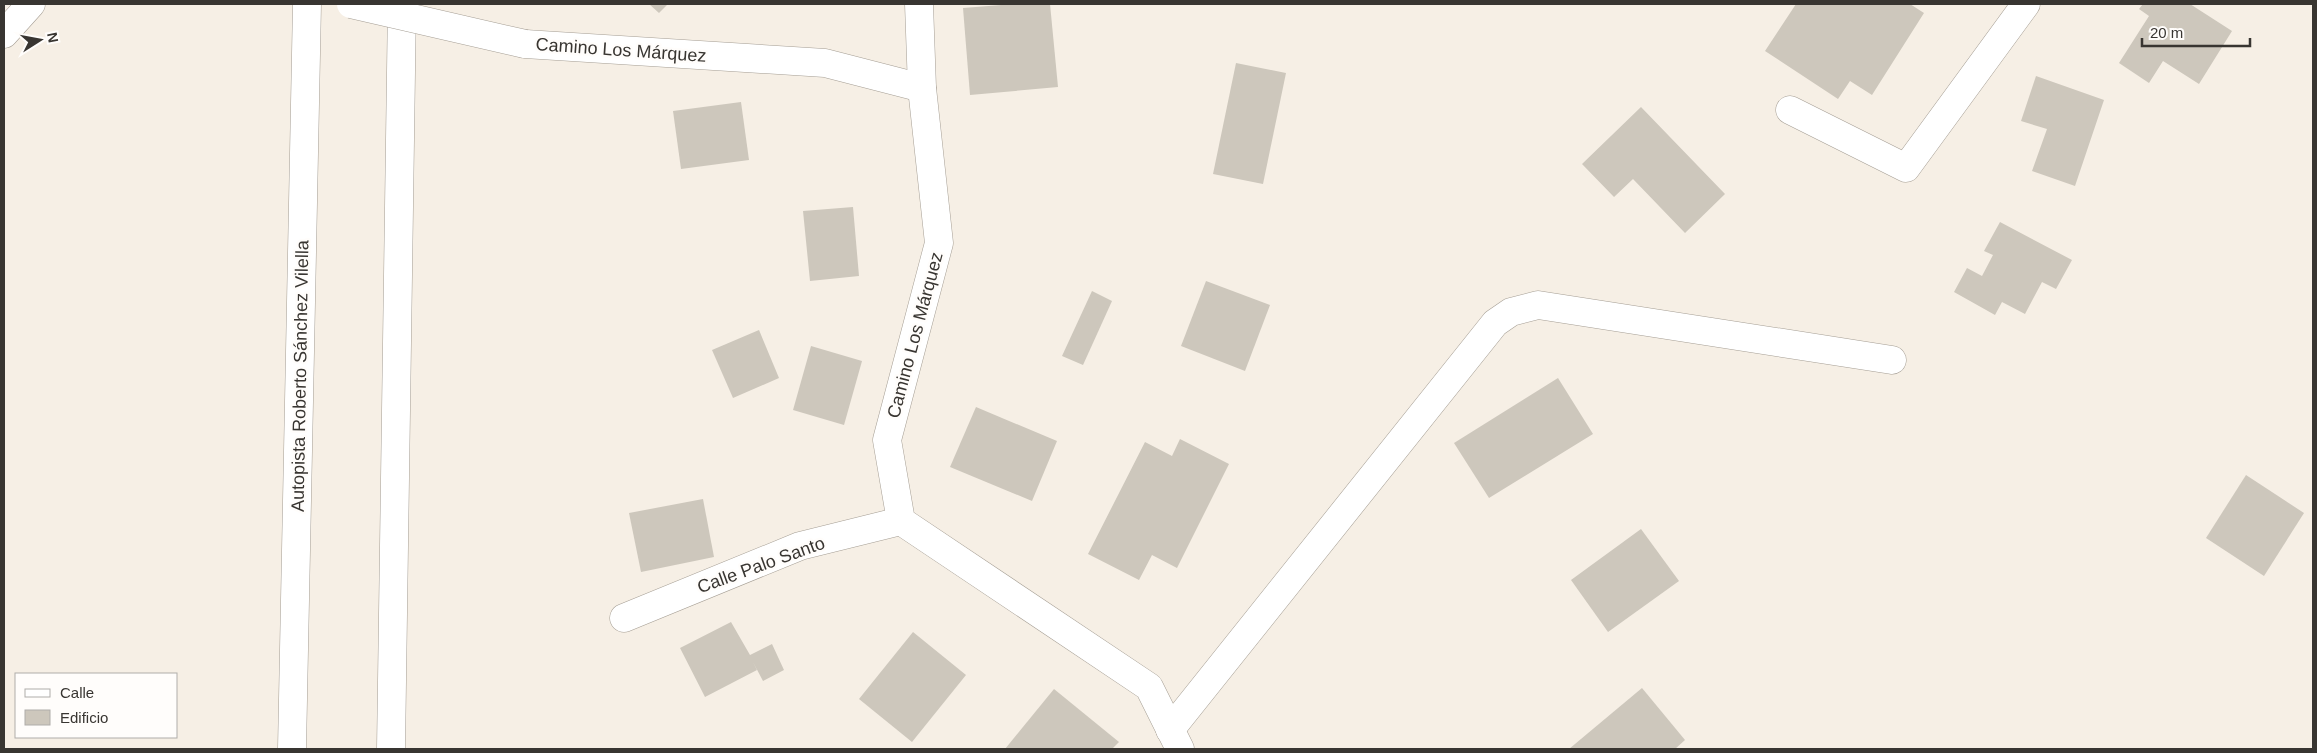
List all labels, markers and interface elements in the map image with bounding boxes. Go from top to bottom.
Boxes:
north arrow [15,15,65,65]
scale bar [2142,15,2250,47]
text: 20 m [2150,24,2183,41]
text: N [44,31,62,44]
street label: Camino Los Márquez [535,34,707,66]
street label: Autopista Roberto Sánchez Vilella [288,239,312,512]
street label: Camino Los Márquez [883,250,947,420]
street label: Calle Palo Santo [695,533,827,597]
legend [15,673,178,738]
text: Calle [60,684,94,701]
text: Edificio [60,709,108,726]

